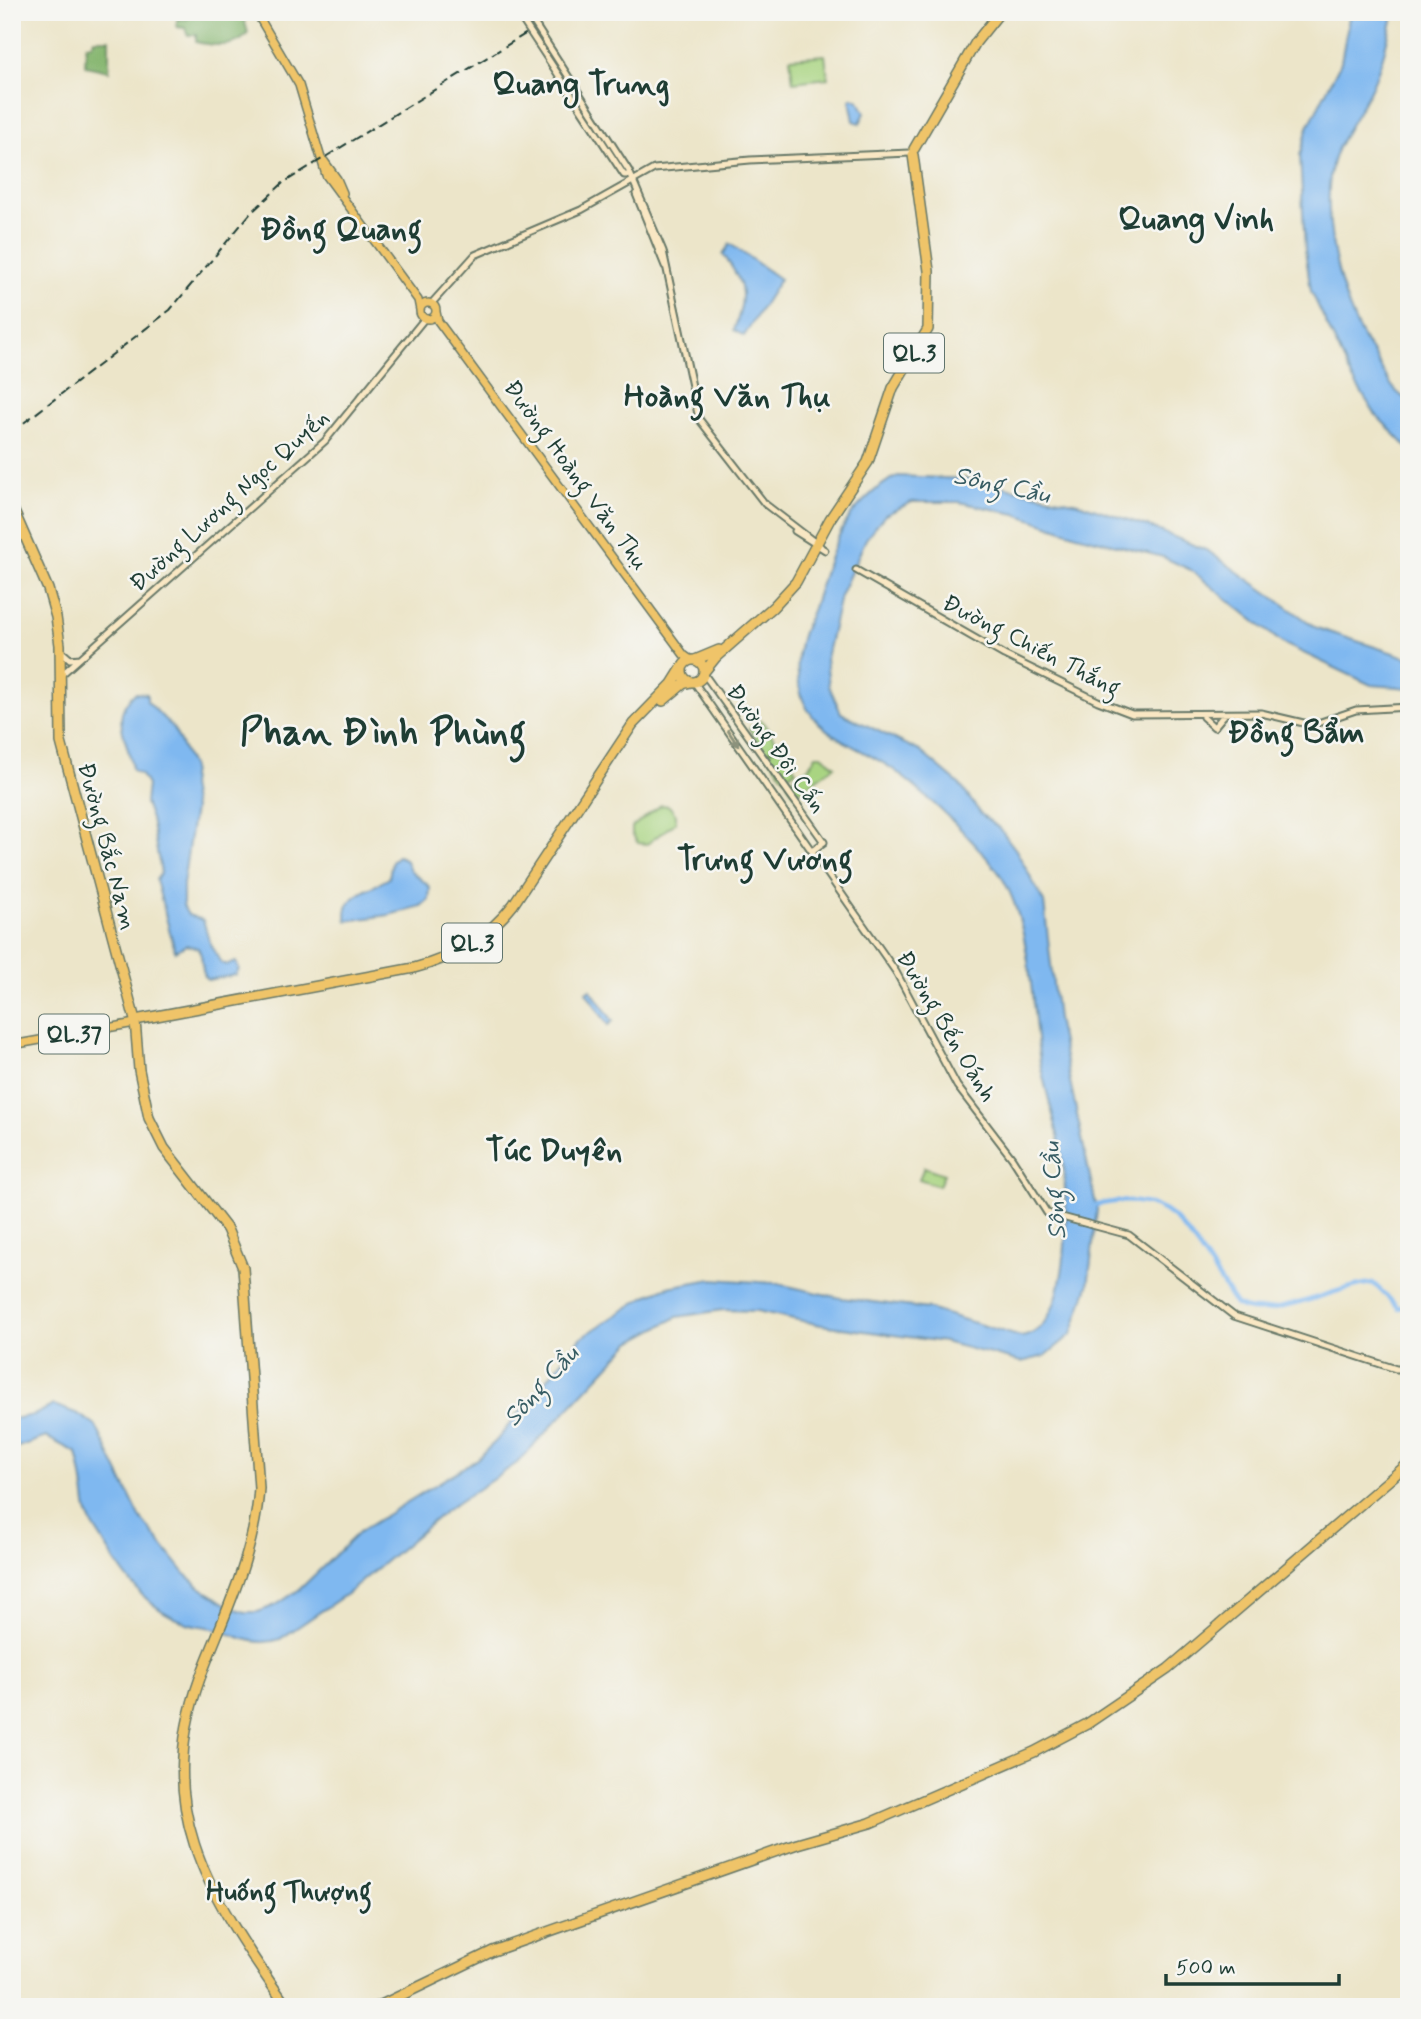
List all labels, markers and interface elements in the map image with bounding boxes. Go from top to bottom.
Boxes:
district label: Quang Trung [492,64,670,109]
district label: Quang Vinh [1118,199,1274,244]
district label: Đồng Quang [260,209,422,255]
road number: QL.3 [884,334,944,372]
street label: Đường Hoàng Văn Thụ [494,374,656,579]
district label: Hoàng Văn Thụ [624,376,832,422]
street label: Đường Lương Ngọc Quyến [124,403,338,601]
water label: Sông Cầu [949,459,1054,516]
street label: Đường Chiến Thắng [935,588,1126,707]
street label: Đường Đội Cấn [716,678,833,821]
district label: Phan Đình Phùng [240,709,526,763]
district label: Đồng Bẩm [1228,712,1364,758]
one-way arrow [726,728,739,747]
street label: Đường Bắc Nam [66,759,144,934]
district label: Trưng Vương [677,839,853,885]
road number: QL.3 [442,924,502,962]
street label: Đường Bến Oánh [886,945,1003,1110]
road number: QL.37 [39,1015,109,1054]
district label: Túc Duyên [486,1130,622,1172]
water label: Sông Cầu [1035,1139,1078,1241]
water label: Sông Cầu [496,1338,590,1436]
district label: Huống Thượng [206,1874,372,1914]
scale bar [1166,1942,1339,1986]
text: 500 m [1176,1954,1236,1982]

